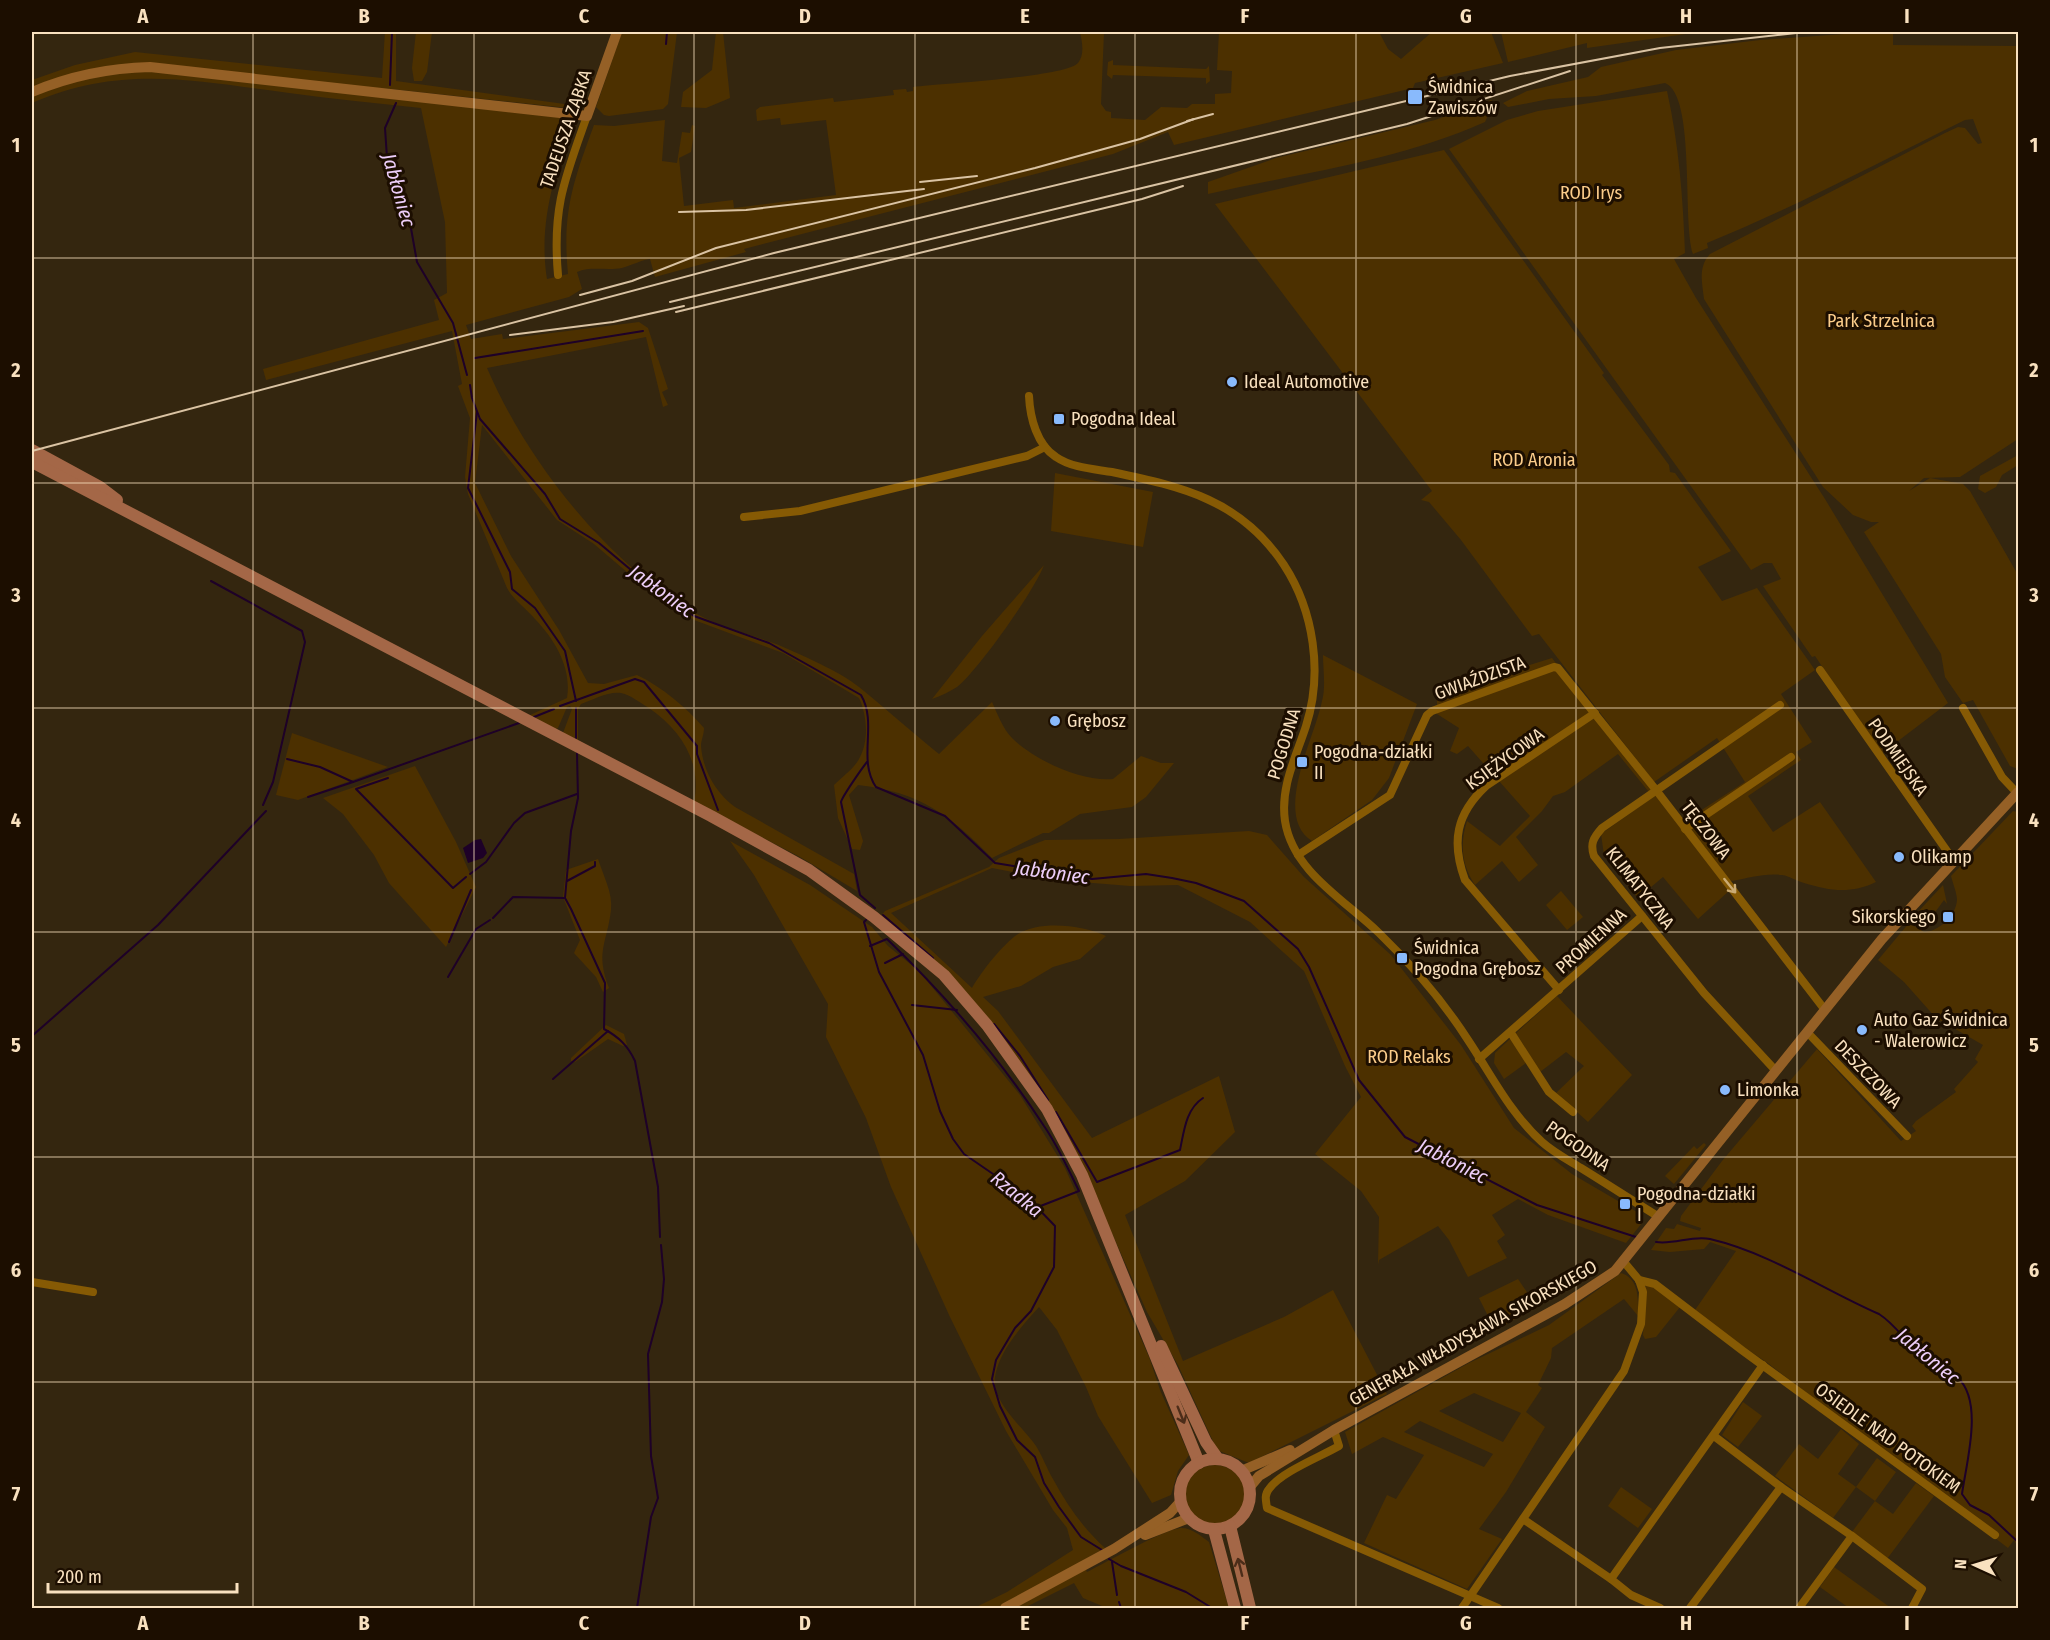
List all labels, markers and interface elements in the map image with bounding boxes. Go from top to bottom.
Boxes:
text: A [137,4,150,28]
text: B [358,4,370,28]
text: C [579,4,590,28]
text: D [799,4,811,28]
text: E [1020,4,1030,28]
text: F [1241,4,1250,28]
text: G [1460,4,1472,28]
text: H [1680,4,1692,28]
text: I [1904,4,1910,28]
street label: TADEUSZA ZĄBKA [535,66,597,191]
place label: Świdnica Zawiszów [1428,76,1497,119]
marker: Świdnica Zawiszów [1406,88,1424,106]
text: 1 [12,133,20,157]
text: 1 [2030,133,2038,157]
water label: Jabłoniec [377,149,421,230]
park label: ROD Irys [1560,182,1622,204]
park label: Park Strzelnica [1827,310,1935,332]
text: 2 [10,358,21,382]
text: 2 [2028,358,2039,382]
place label: Ideal Automotive [1244,371,1369,393]
marker: Ideal Automotive [1225,375,1239,389]
place label: Pogodna Ideal [1071,408,1176,430]
marker: Pogodna Ideal [1052,412,1066,426]
park label: ROD Aronia [1492,449,1576,471]
water label: Jabłoniec [624,559,700,623]
text: 3 [10,583,21,607]
text: 3 [2028,583,2039,607]
street label: GWIAŹDZISTA [1431,650,1529,705]
street label: POGODNA [1263,705,1305,782]
place label: Grębosz [1067,710,1126,732]
marker: Grębosz [1048,714,1062,728]
street label: PODMIEJSKA [1863,714,1933,800]
street label: KSIĘŻYCOWA [1462,723,1549,795]
place label: Pogodna-działki II [1314,741,1433,784]
marker: Pogodna-działki II [1295,755,1309,769]
street label: TĘCZOWA [1676,796,1736,864]
text: 4 [11,808,21,832]
text: 4 [2029,808,2039,832]
street label: KLIMATYCZNA [1601,843,1679,934]
place label: Olikamp [1911,846,1972,868]
marker: Olikamp [1892,850,1906,864]
water label: Jabłoniec [1012,855,1092,889]
one-way arrow [1724,878,1737,894]
street label: PROMIENNA [1551,903,1631,978]
place label: Sikorskiego [1852,906,1936,928]
marker: Sikorskiego [1941,910,1955,924]
place label: Świdnica Pogodna Grębosz [1414,937,1541,980]
marker: Świdnica Pogodna Grębosz [1395,951,1409,965]
place label: Auto Gaz Świdnica - Walerowicz [1874,1009,2008,1052]
marker: Auto Gaz Świdnica - Walerowicz [1855,1023,1869,1037]
text: 5 [11,1033,21,1057]
text: 5 [2029,1033,2039,1057]
street label: DESZCZOWA [1830,1035,1906,1113]
park label: ROD Relaks [1367,1046,1451,1068]
place label: Limonka [1737,1079,1799,1101]
marker: Limonka [1718,1083,1732,1097]
street label: POGODNA [1542,1116,1615,1176]
water label: Jabłoniec [1413,1133,1492,1189]
water label: Rzadka [986,1166,1048,1222]
place label: Pogodna-działki I [1637,1183,1756,1226]
marker: Pogodna-działki I [1618,1197,1632,1211]
street label: GENERAŁA WŁADYSŁAWA SIKORSKIEGO [1345,1255,1601,1411]
text: 6 [11,1258,21,1282]
text: 6 [2029,1258,2039,1282]
water label: Jabłoniec [1891,1322,1965,1390]
street label: OSIEDLE NAD POTOKIEM [1811,1378,1965,1498]
one-way arrow [1176,1405,1187,1423]
text: 7 [12,1482,21,1506]
text: 7 [2030,1482,2039,1506]
north arrow [1945,1535,2005,1595]
scale bar [48,1556,237,1594]
one-way arrow [1234,1558,1246,1577]
text: N [1951,1559,1970,1569]
text: 200 m [57,1566,102,1588]
text: A [137,1611,150,1635]
text: B [358,1611,370,1635]
text: C [579,1611,590,1635]
text: D [799,1611,811,1635]
text: E [1020,1611,1030,1635]
text: F [1241,1611,1250,1635]
text: G [1460,1611,1472,1635]
text: H [1680,1611,1692,1635]
text: I [1904,1611,1910,1635]

